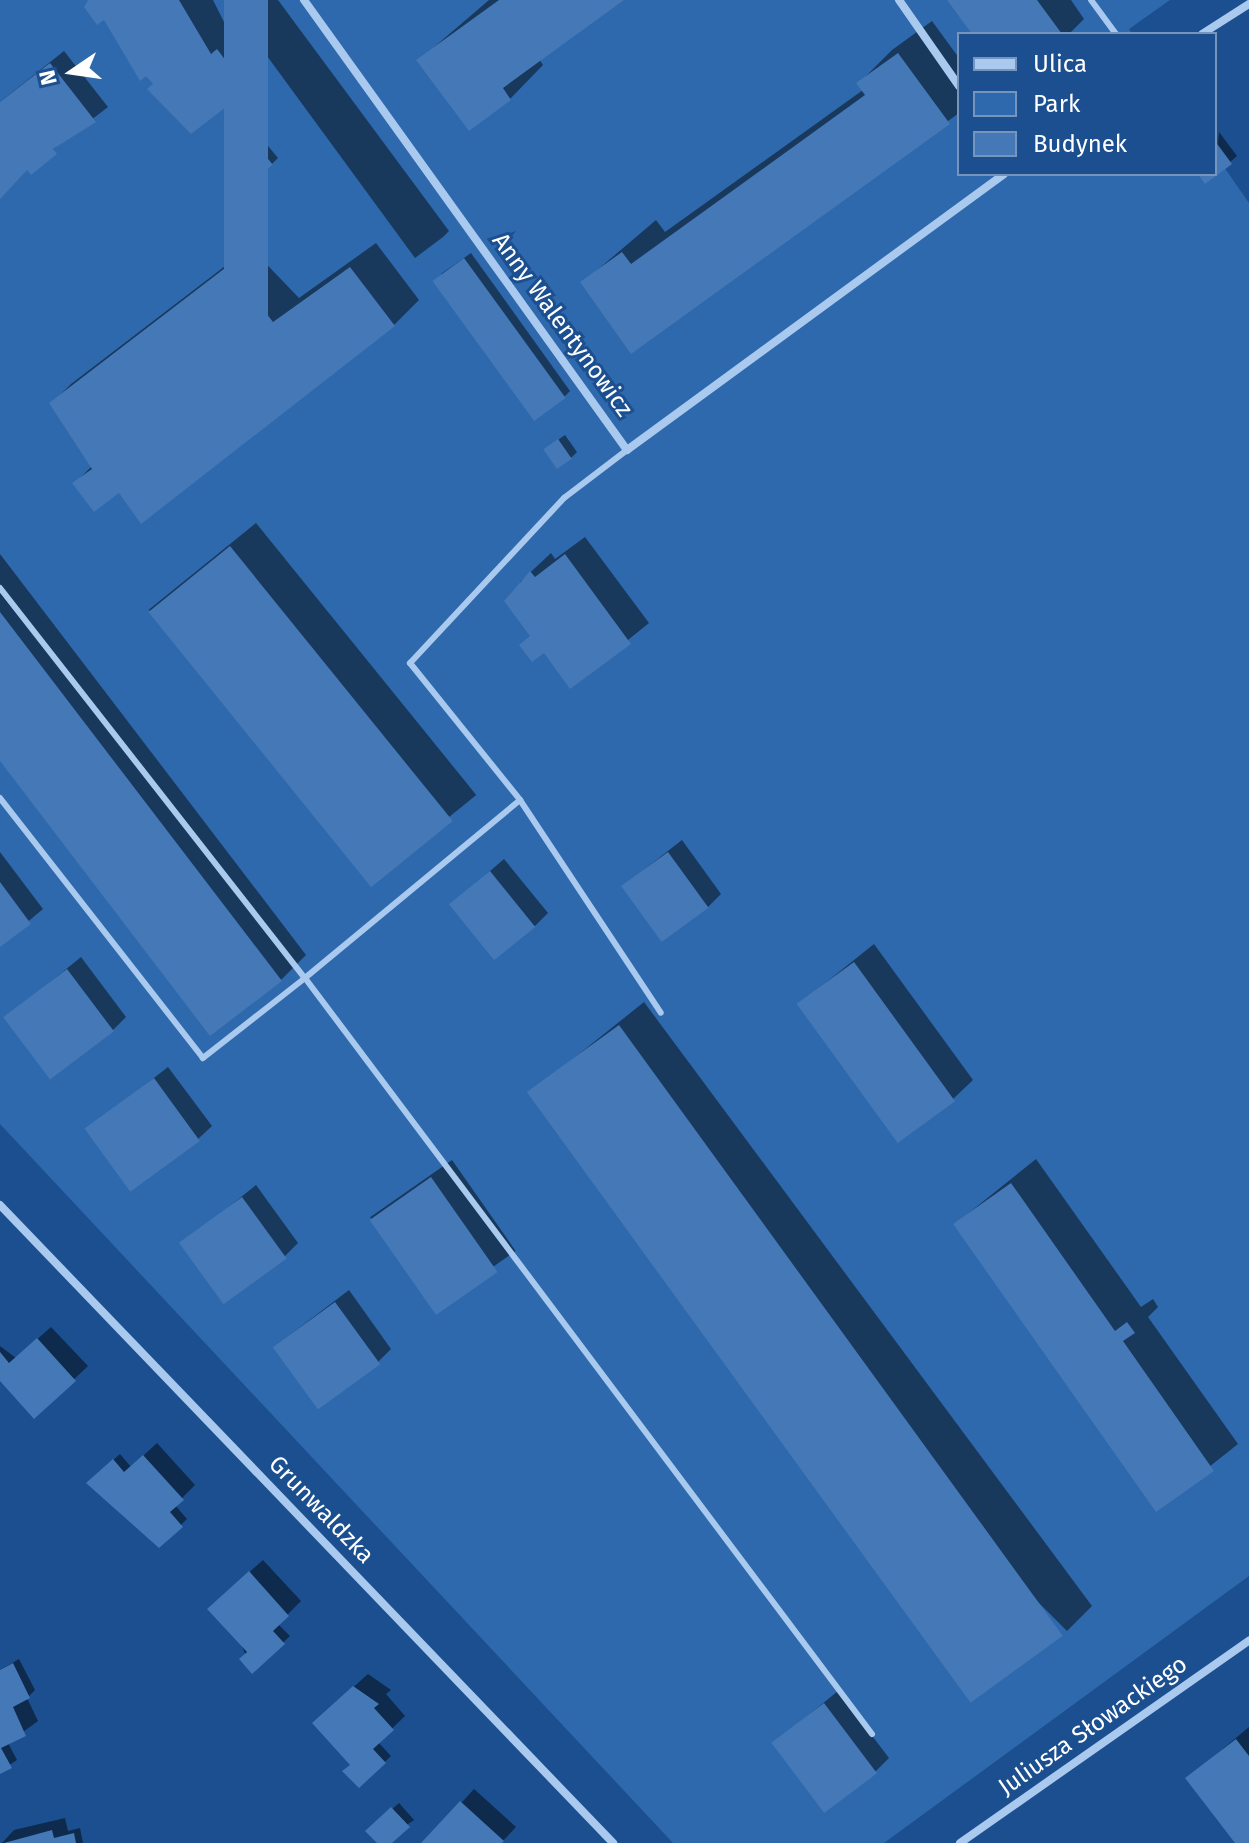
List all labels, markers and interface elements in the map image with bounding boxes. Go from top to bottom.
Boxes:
north arrow [32,32,112,112]
legend [957,32,1217,176]
text: Ulica [1033,50,1087,78]
text: N [33,67,63,88]
text: Park [1033,90,1080,118]
text: Budynek [1033,130,1127,158]
street label: Anny Walentynowicz [486,227,638,423]
street label: Grunwaldzka [262,1450,380,1570]
street label: Juliusza Słowackiego [993,1650,1193,1802]

